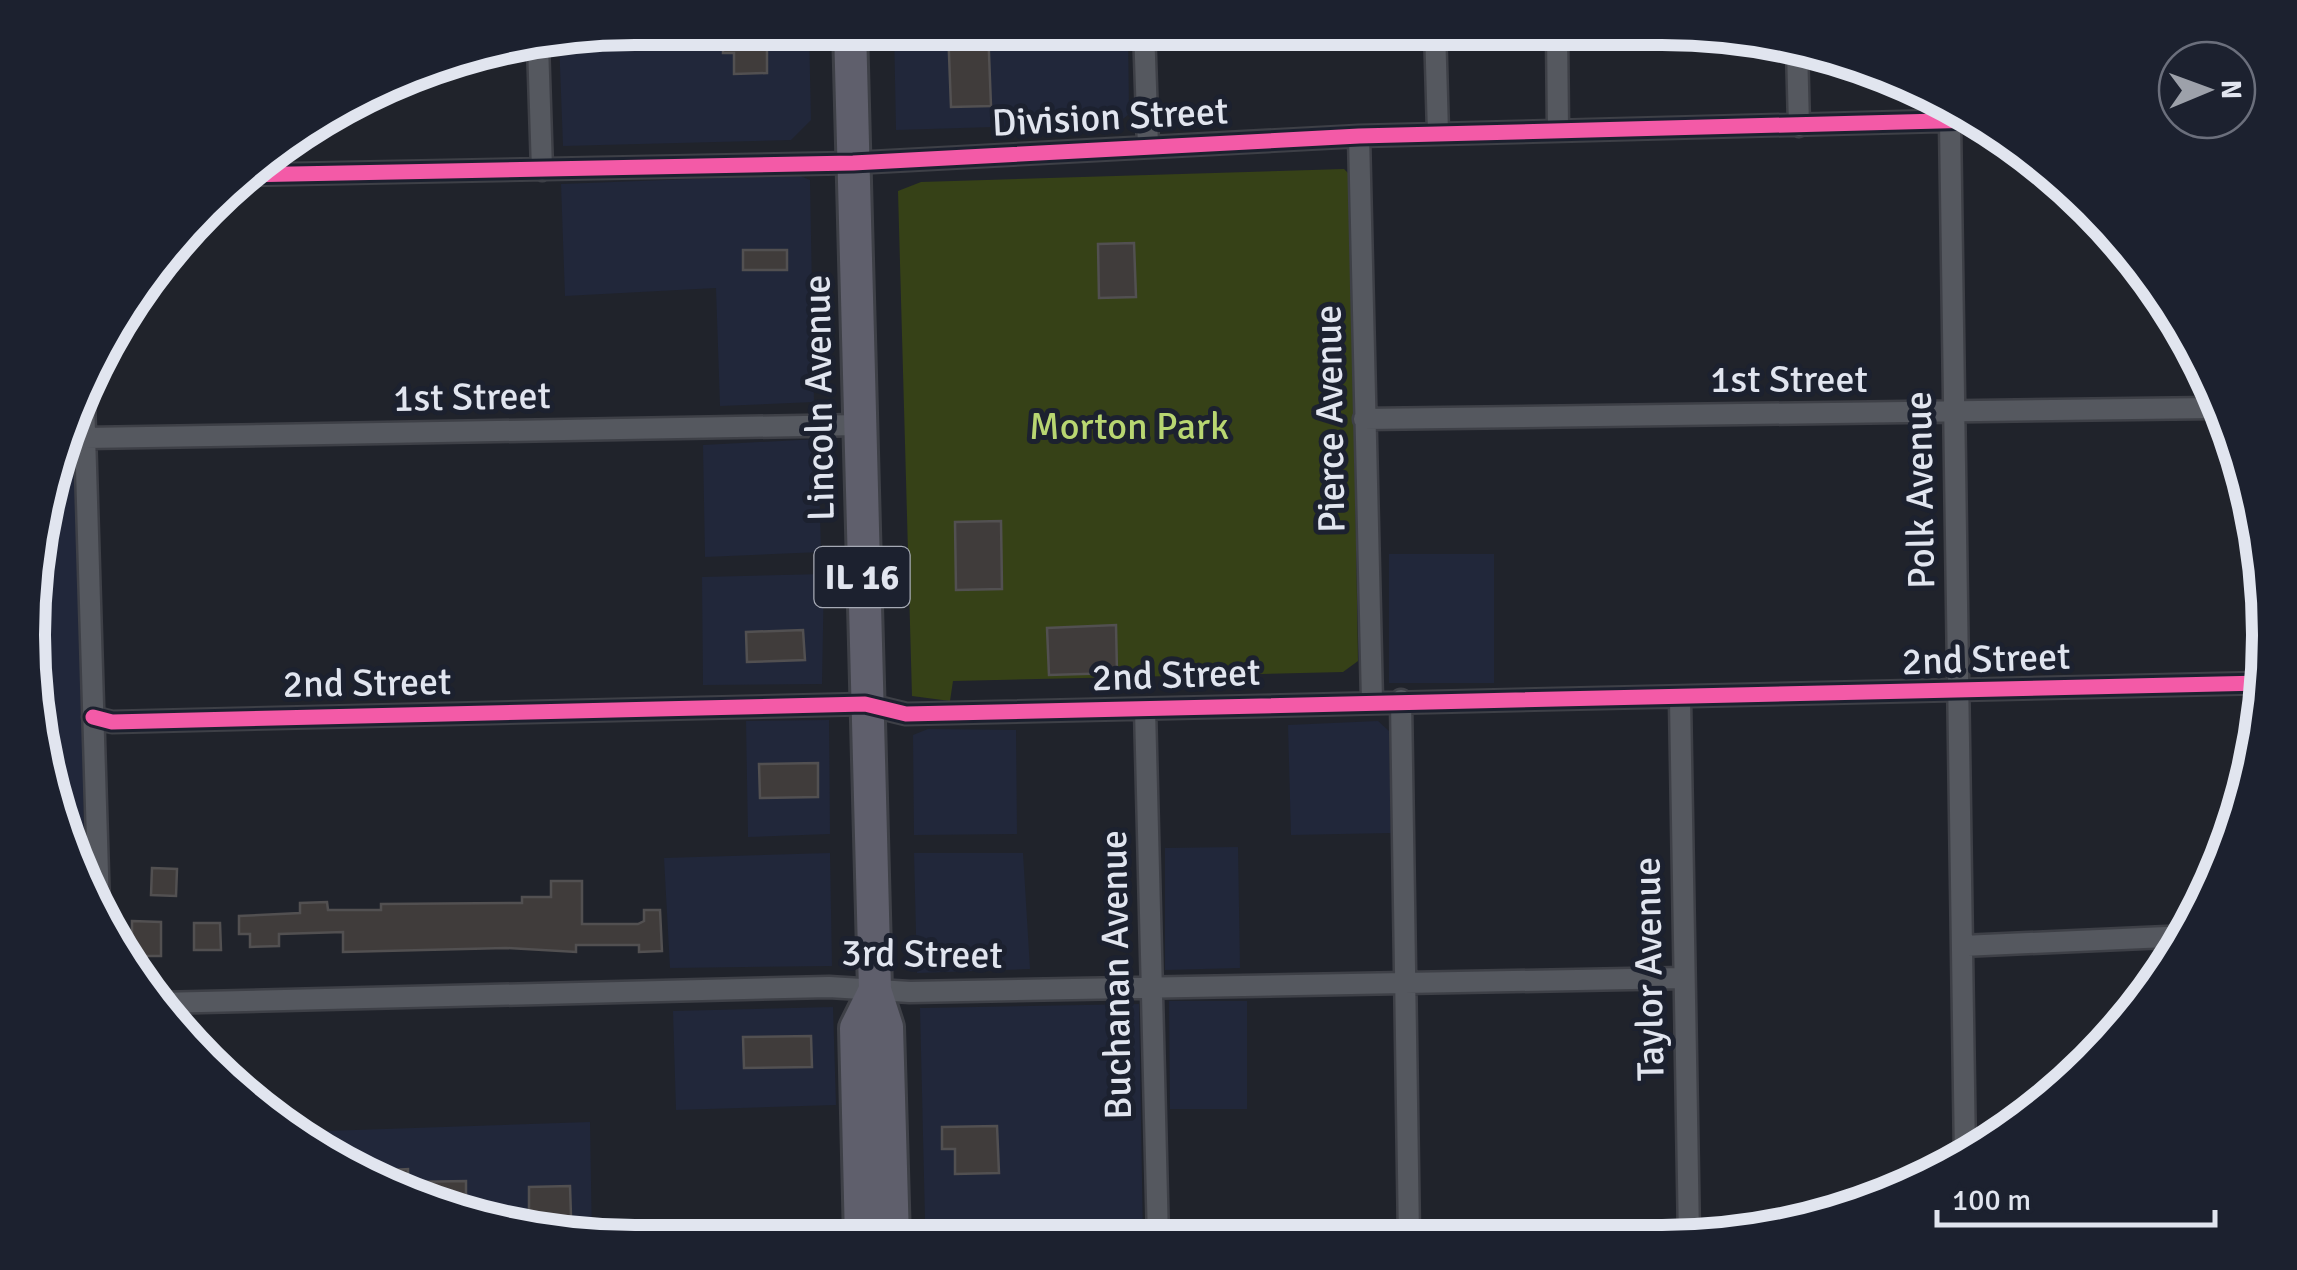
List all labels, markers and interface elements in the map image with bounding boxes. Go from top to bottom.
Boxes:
north arrow [2157,40,2257,140]
text: N [2214,80,2248,100]
street label: Division Street [991,87,1229,147]
street label: Lincoln Avenue [793,274,845,522]
street label: Pierce Avenue [1305,305,1355,533]
street label: 1st Street [1710,356,1868,403]
street label: 1st Street [393,372,551,422]
street label: Polk Avenue [1895,391,1945,589]
park label: Morton Park [1029,403,1229,450]
road number: IL 16 [814,547,910,607]
street label: 2nd Street [1901,633,2071,685]
street label: 2nd Street [1091,649,1261,701]
street label: 2nd Street [282,658,452,708]
street label: Buchanan Avenue [1090,830,1142,1120]
street label: Taylor Avenue [1624,857,1674,1081]
street label: 3rd Street [841,929,1003,979]
scale bar [1937,1165,2214,1227]
text: 100 m [1952,1182,2031,1219]

